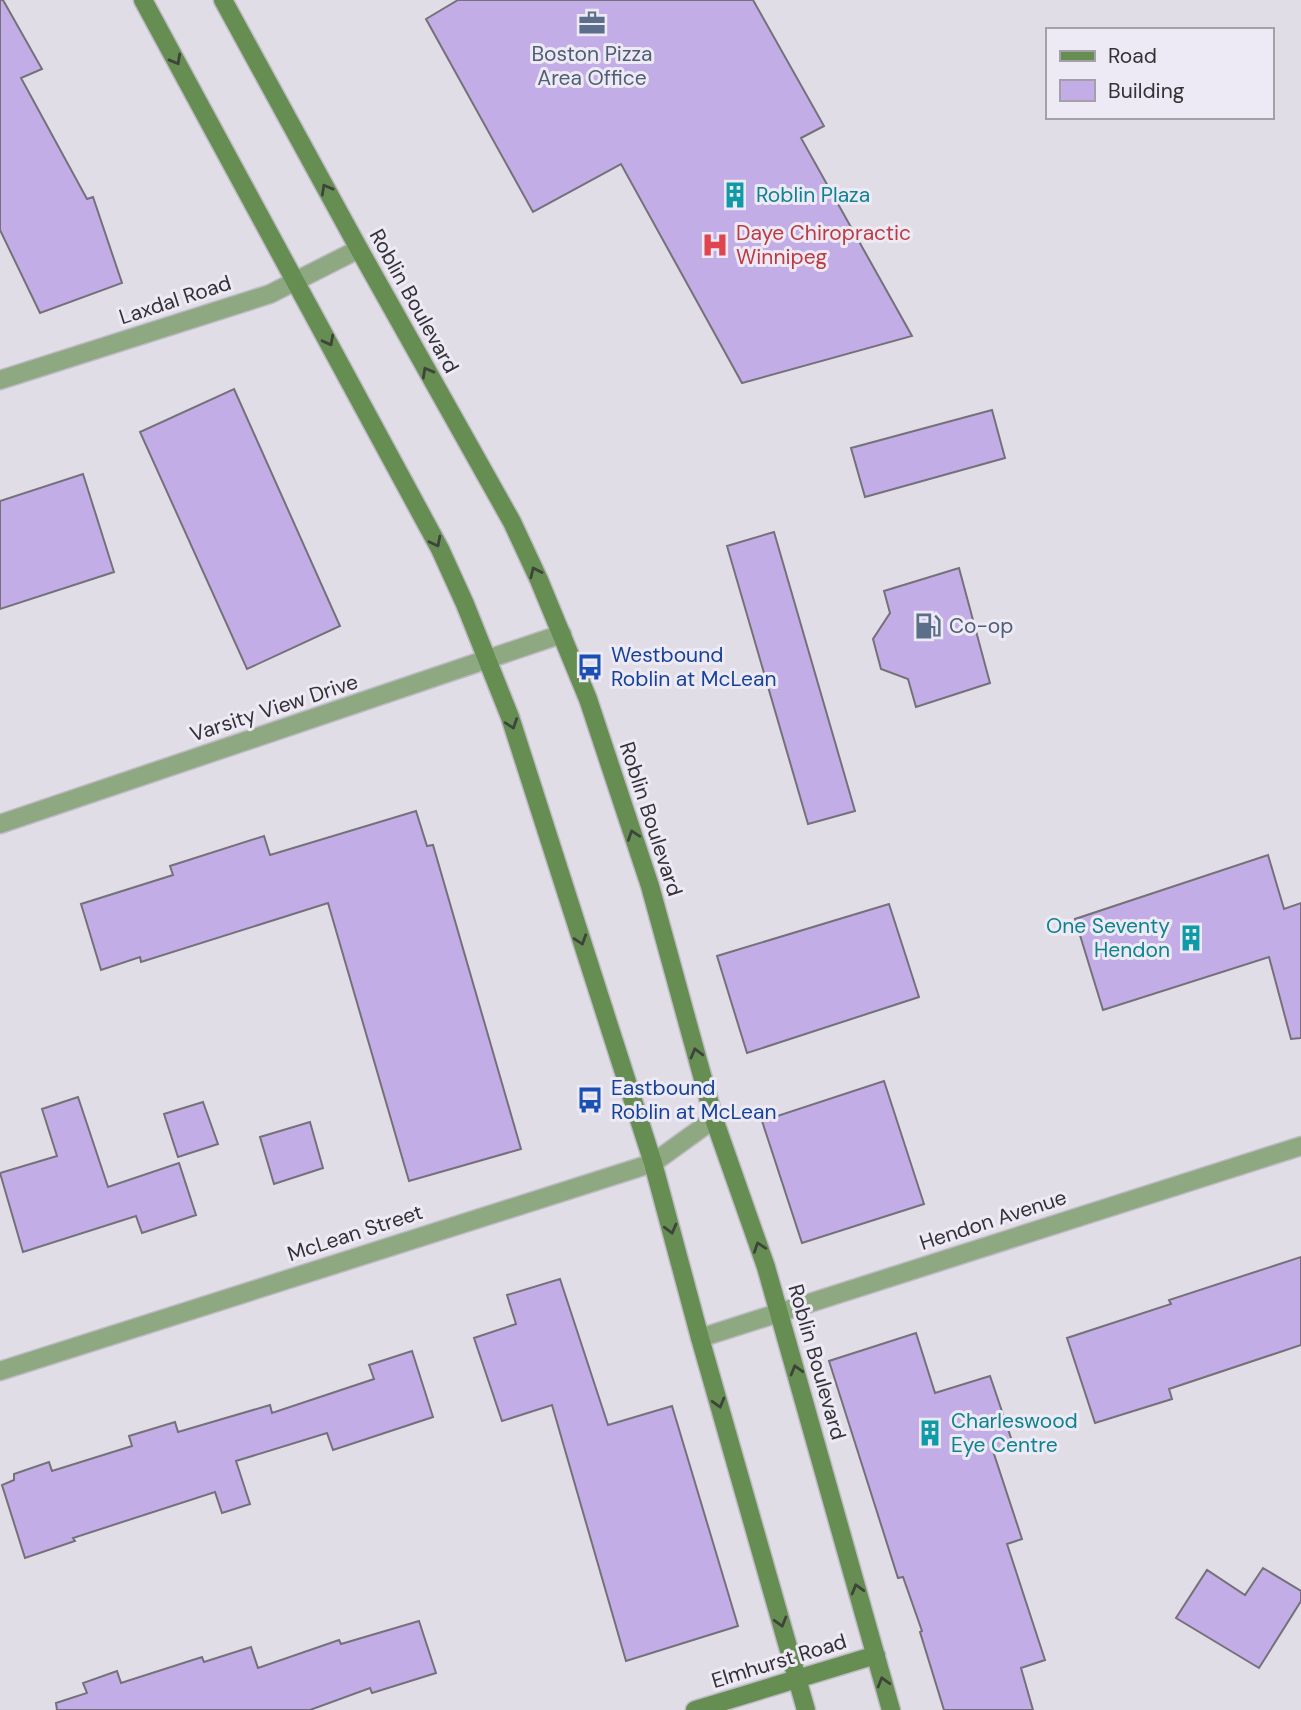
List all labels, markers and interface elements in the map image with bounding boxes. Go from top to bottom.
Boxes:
office icon: Boston Pizza Area Office [577,8,607,38]
legend [1046,28,1273,119]
place label: Boston Pizza Area Office [531,40,653,92]
text: Road [1108,42,1157,70]
one-way arrow [168,53,181,65]
text: Building [1108,77,1185,105]
building icon: Roblin Plaza [720,180,750,210]
place label: Roblin Plaza [756,181,870,209]
one-way arrow [321,184,334,196]
place label: Daye Chiropractic Winnipeg [736,219,911,271]
street label: Roblin Boulevard [363,224,465,378]
hospital icon: Daye Chiropractic Winnipeg [700,230,730,260]
street label: Laxdal Road [115,269,235,331]
one-way arrow [321,334,334,346]
one-way arrow [422,366,435,379]
one-way arrow [428,535,442,547]
one-way arrow [529,566,543,579]
fuel station icon: Co-op [913,611,943,641]
place label: Co-op [949,612,1013,640]
place label: Westbound Roblin at McLean [611,641,776,693]
bus stop icon: Westbound Roblin at McLean [575,652,605,682]
street label: Varsity View Drive [186,668,362,748]
one-way arrow [504,717,518,729]
street label: Roblin Boulevard [613,738,689,900]
one-way arrow [627,829,641,841]
place label: One Seventy Hendon [1046,912,1170,964]
building icon: One Seventy Hendon [1176,923,1206,953]
one-way arrow [573,934,587,946]
one-way arrow [690,1047,704,1059]
place label: Eastbound Roblin at McLean [611,1074,776,1126]
bus stop icon: Eastbound Roblin at McLean [575,1085,605,1115]
street label: Hendon Avenue [916,1183,1070,1257]
street label: McLean Street [284,1198,426,1268]
one-way arrow [662,1222,677,1234]
one-way arrow [753,1242,767,1254]
street label: Roblin Boulevard [781,1281,853,1443]
one-way arrow [789,1364,804,1376]
one-way arrow [710,1397,725,1409]
place label: Charleswood Eye Centre [951,1407,1078,1459]
building icon: Charleswood Eye Centre [915,1418,945,1448]
one-way arrow [851,1583,866,1595]
one-way arrow [772,1616,787,1628]
street label: Elmhurst Road [708,1627,850,1695]
one-way arrow [877,1677,892,1689]

